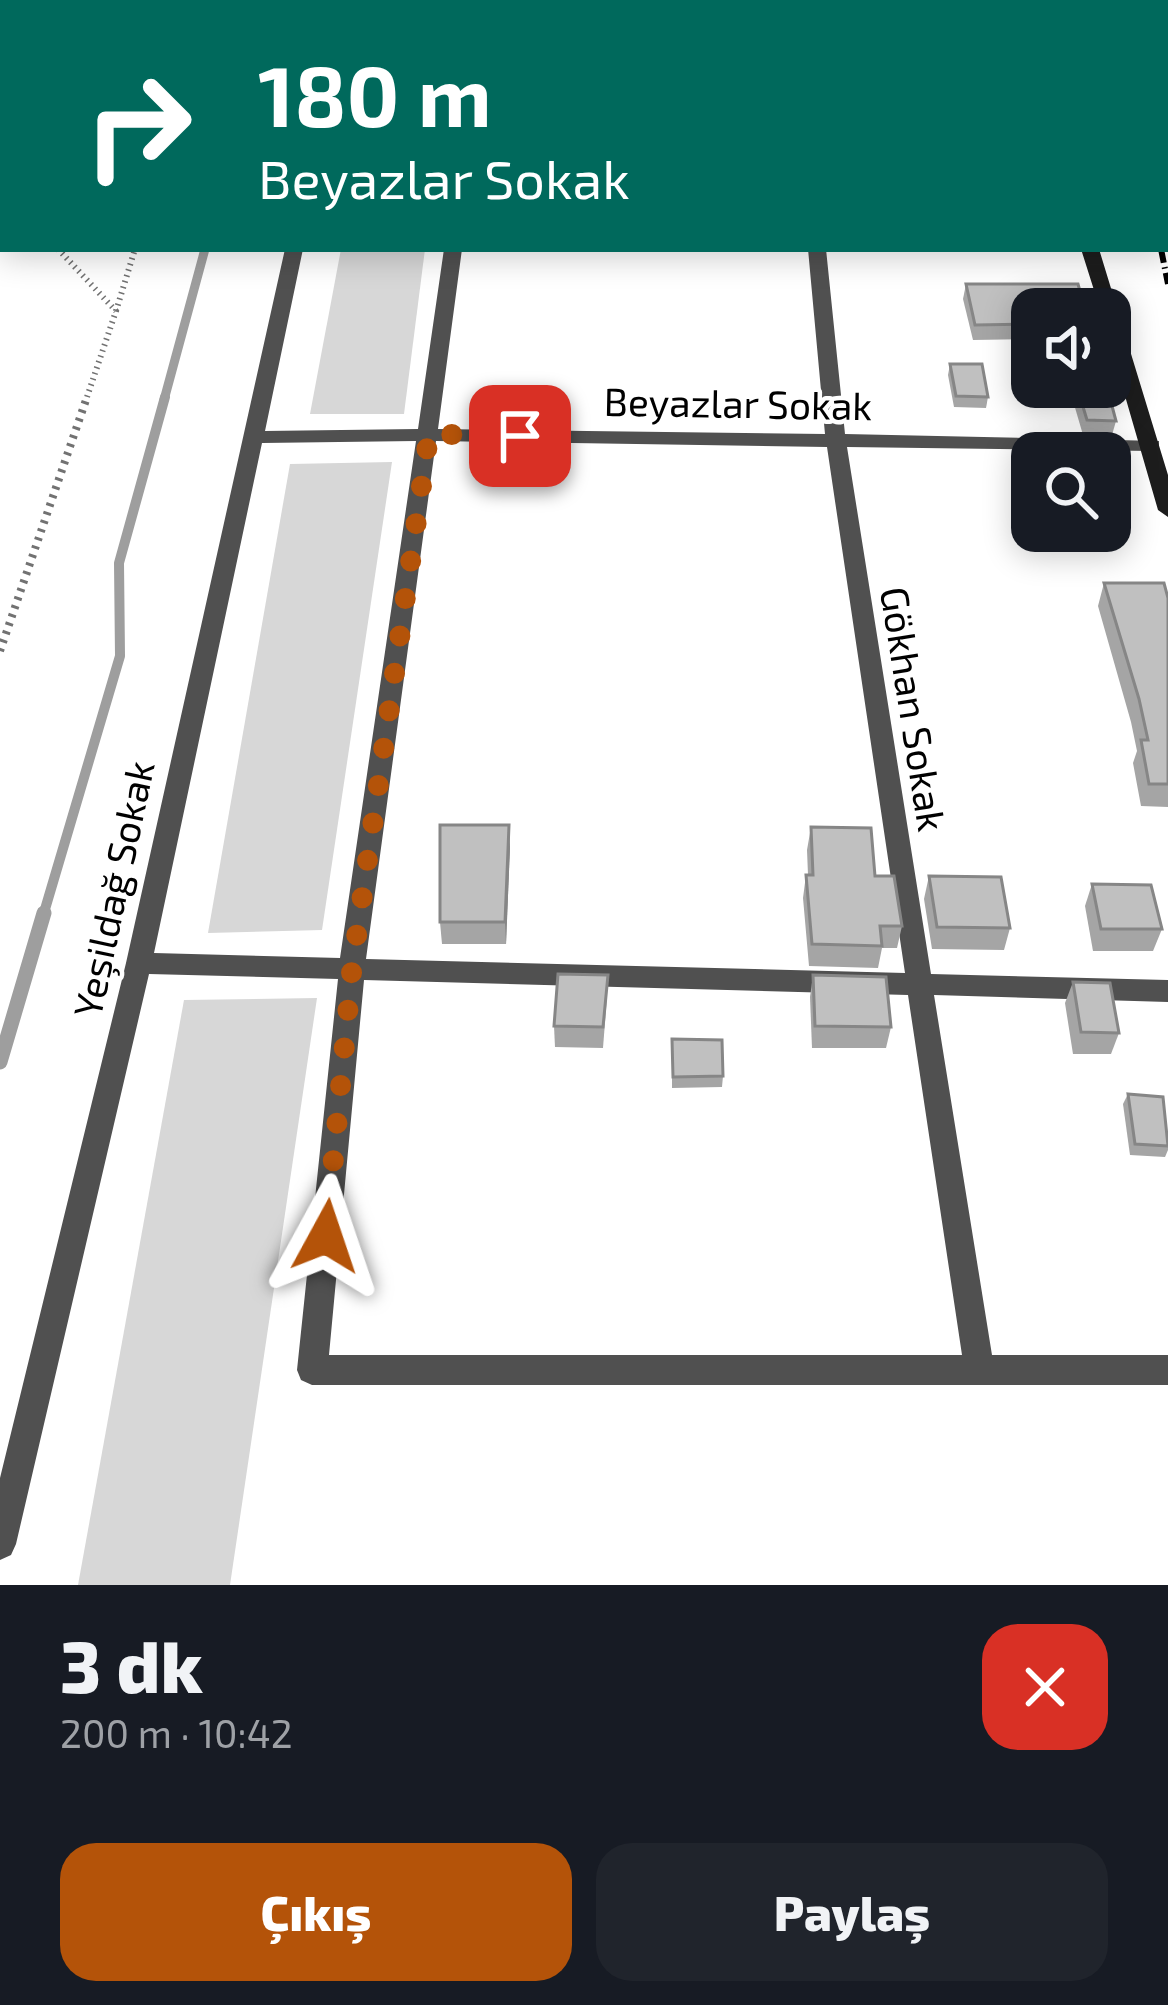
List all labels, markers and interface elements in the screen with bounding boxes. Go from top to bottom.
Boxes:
text: 180 m [258,43,492,144]
icon: right [60,48,216,204]
text: Beyazlar Sokak [258,145,630,210]
map controls [1011,288,1131,552]
button: sound [1011,288,1131,408]
street label: Beyazlar Sokak [603,377,873,428]
pin [469,385,571,487]
icon: arrive [487,403,553,469]
button: search [1011,432,1131,552]
street label: Gökhan Sokak [872,583,957,835]
street label: Yeşildağ Sokak [62,756,165,1022]
position arrow [263,1173,389,1299]
text: 3 dk [60,1621,203,1707]
button: close [982,1624,1108,1750]
text: 200 m · 10:42 [60,1709,293,1756]
button: Çıkış [60,1843,572,1981]
button: Paylaş [596,1843,1108,1981]

